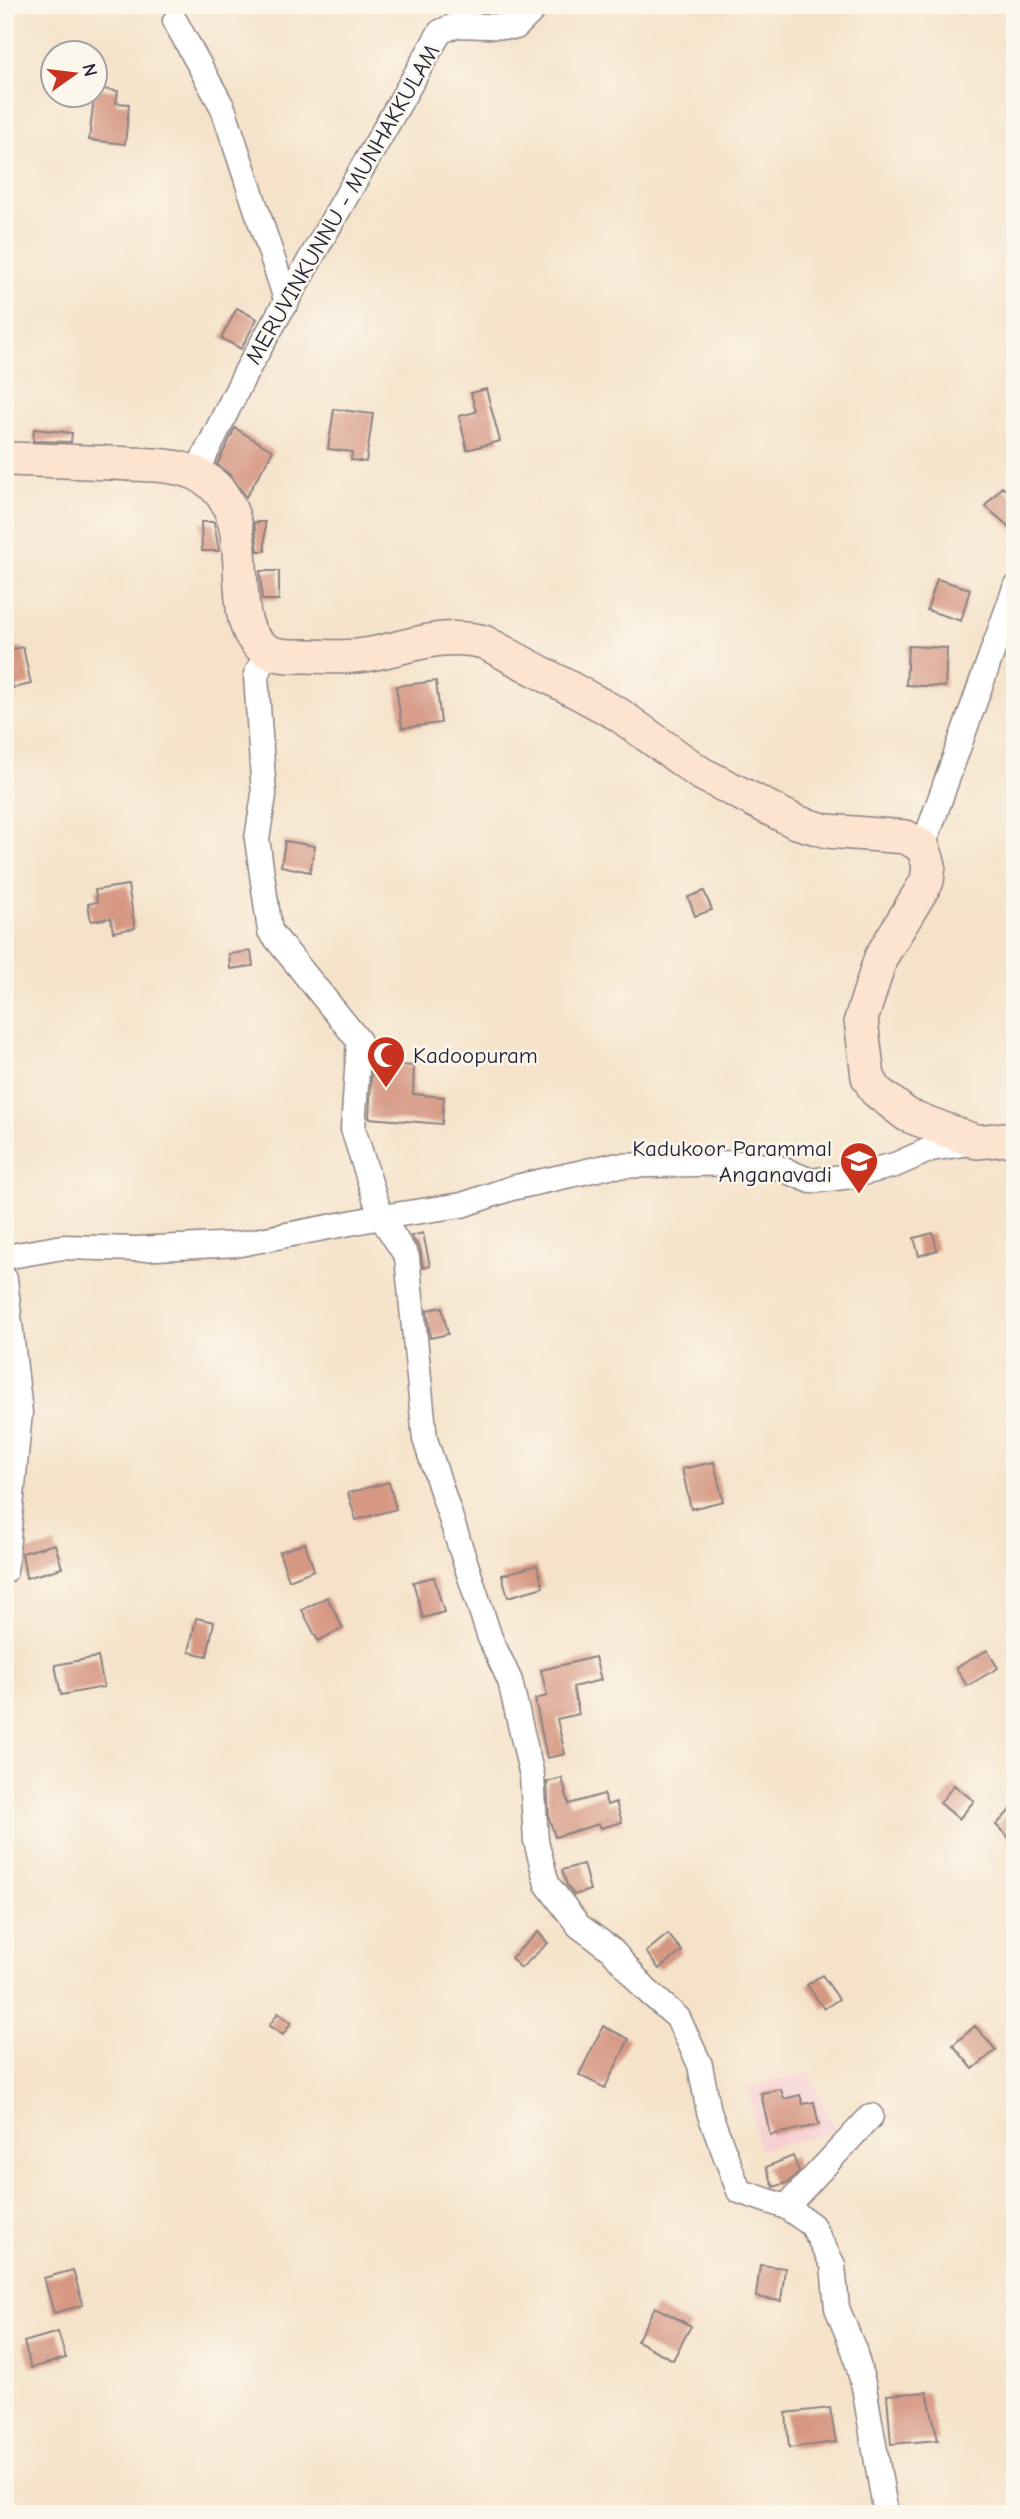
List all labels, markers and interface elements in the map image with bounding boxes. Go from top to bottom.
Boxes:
north arrow [38,38,108,108]
street label: MERUVINKUNNU - MUNHAKKULAM [240,40,445,369]
text: N [77,61,102,79]
mosque icon: Kadoopuram [365,1034,407,1089]
place label: Kadoopuram [413,1042,538,1069]
place label: Kadukoor Parammal Anganavadi [632,1135,832,1188]
school or university icon: Kadukoor Parammal Anganavadi [838,1140,880,1195]

